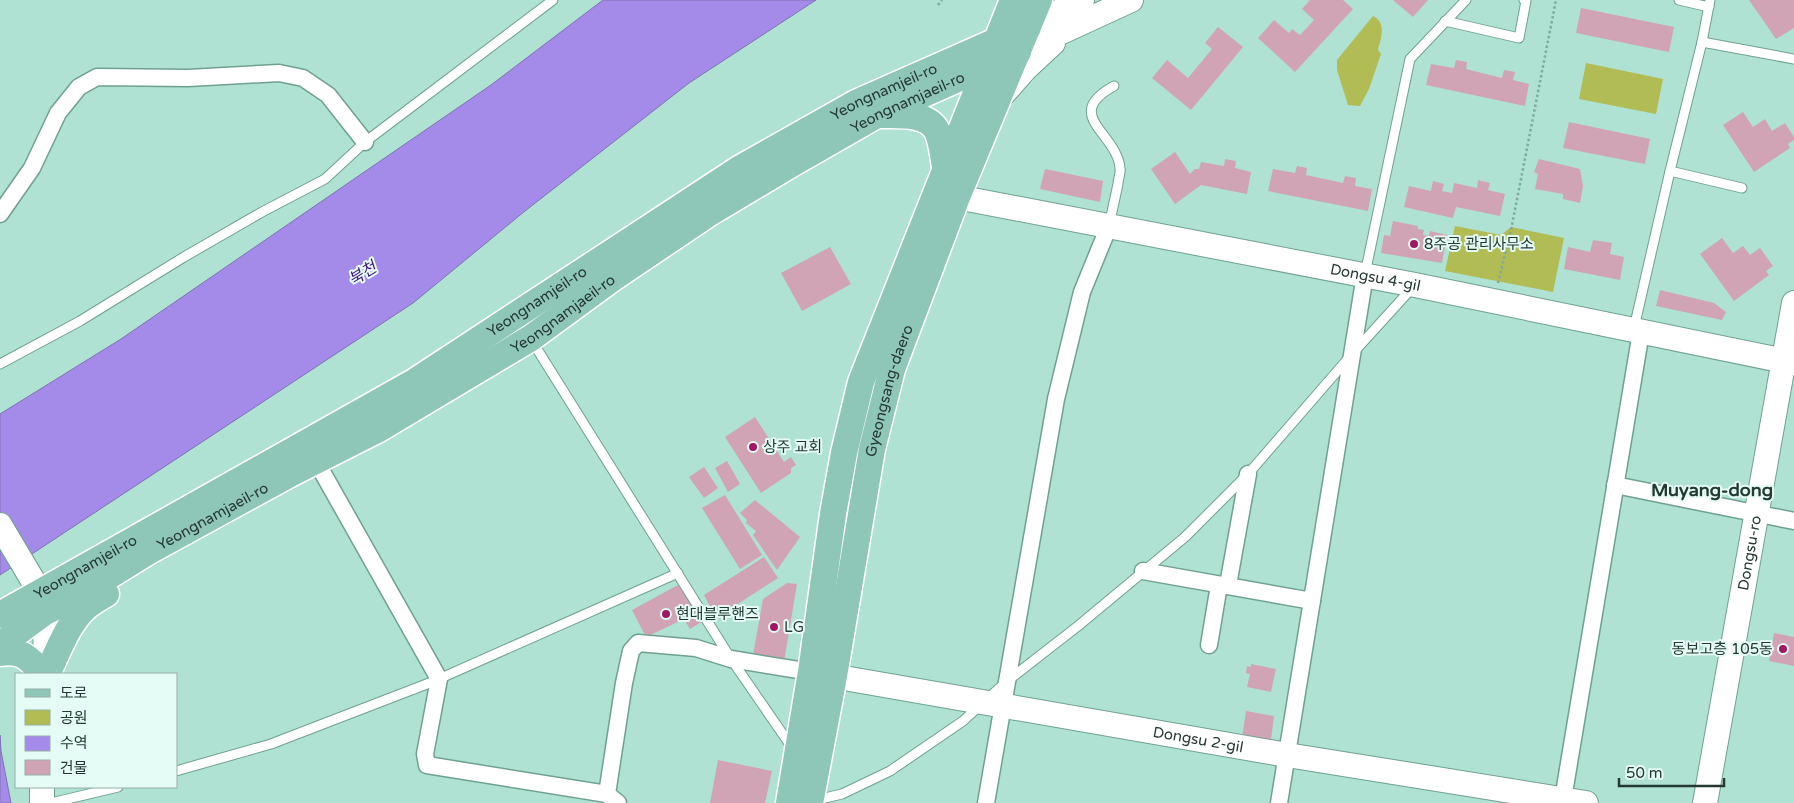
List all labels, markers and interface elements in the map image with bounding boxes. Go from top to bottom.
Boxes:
street label: Yeongnamjeil-ro [827,59,940,125]
street label: Yeongnamjaeil-ro [847,68,967,137]
place label: 8주공 관리사무소 [1424,235,1534,253]
marker: 8주공 관리사무소 [1408,238,1420,250]
water label: 북천 [345,256,382,290]
street label: Dongsu 4-gil [1329,260,1422,295]
street label: Yeongnamjeil-ro [484,262,590,341]
street label: Yeongnamjaeil-ro [507,270,619,357]
street label: Gyeongsang-daero [862,322,917,458]
place label: 상주 교회 [763,438,822,456]
marker: 상주 교회 [747,441,759,453]
street label: Yeongnamjaeil-ro [154,479,271,554]
district label: Muyang-dong [1651,479,1773,501]
street label: Dongsu-ro [1734,514,1765,592]
street label: Yeongnamjeil-ro [31,531,140,603]
place label: 현대블루핸즈 [676,605,759,623]
marker: 현대블루핸즈 [660,608,672,620]
place label: LG [784,618,804,636]
marker: LG [768,621,780,633]
place label: 동보고층 105동 [1672,640,1773,658]
marker: 동보고층 105동 [1777,643,1789,655]
legend [15,673,178,788]
text: 도로 [60,684,88,702]
text: 공원 [60,709,88,727]
street label: Dongsu 2-gil [1152,723,1245,756]
text: 수역 [60,734,88,752]
scale bar [1619,756,1724,788]
text: 건물 [60,759,88,777]
text: 50 m [1626,764,1663,782]

